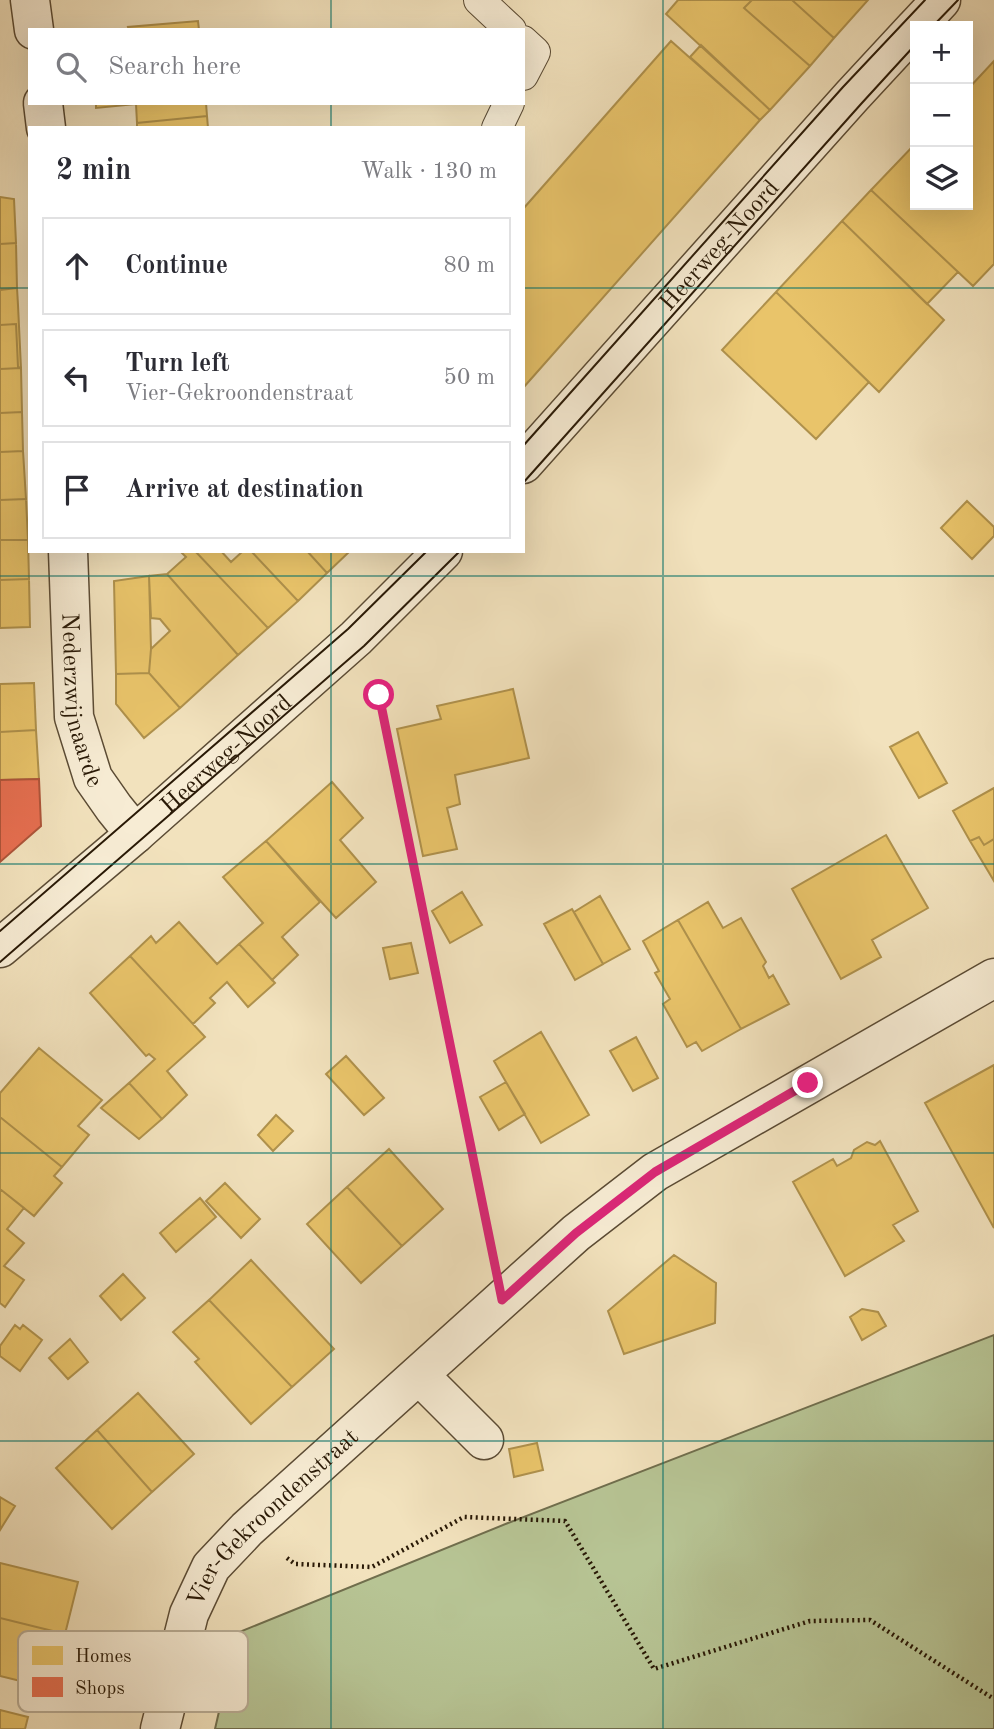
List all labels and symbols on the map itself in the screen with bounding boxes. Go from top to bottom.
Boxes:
street label: Heerweg-Noord [656,176,785,316]
street label: Nederzwijnaarde [56,612,106,793]
route start [363,679,394,710]
street label: Heerweg-Noord [157,691,297,819]
route end [792,1067,823,1098]
street label: Vier-Gekroondenstraat [184,1425,364,1611]
legend [18,1631,248,1712]
text: Homes [75,1648,131,1667]
text: Shops [75,1680,125,1699]

